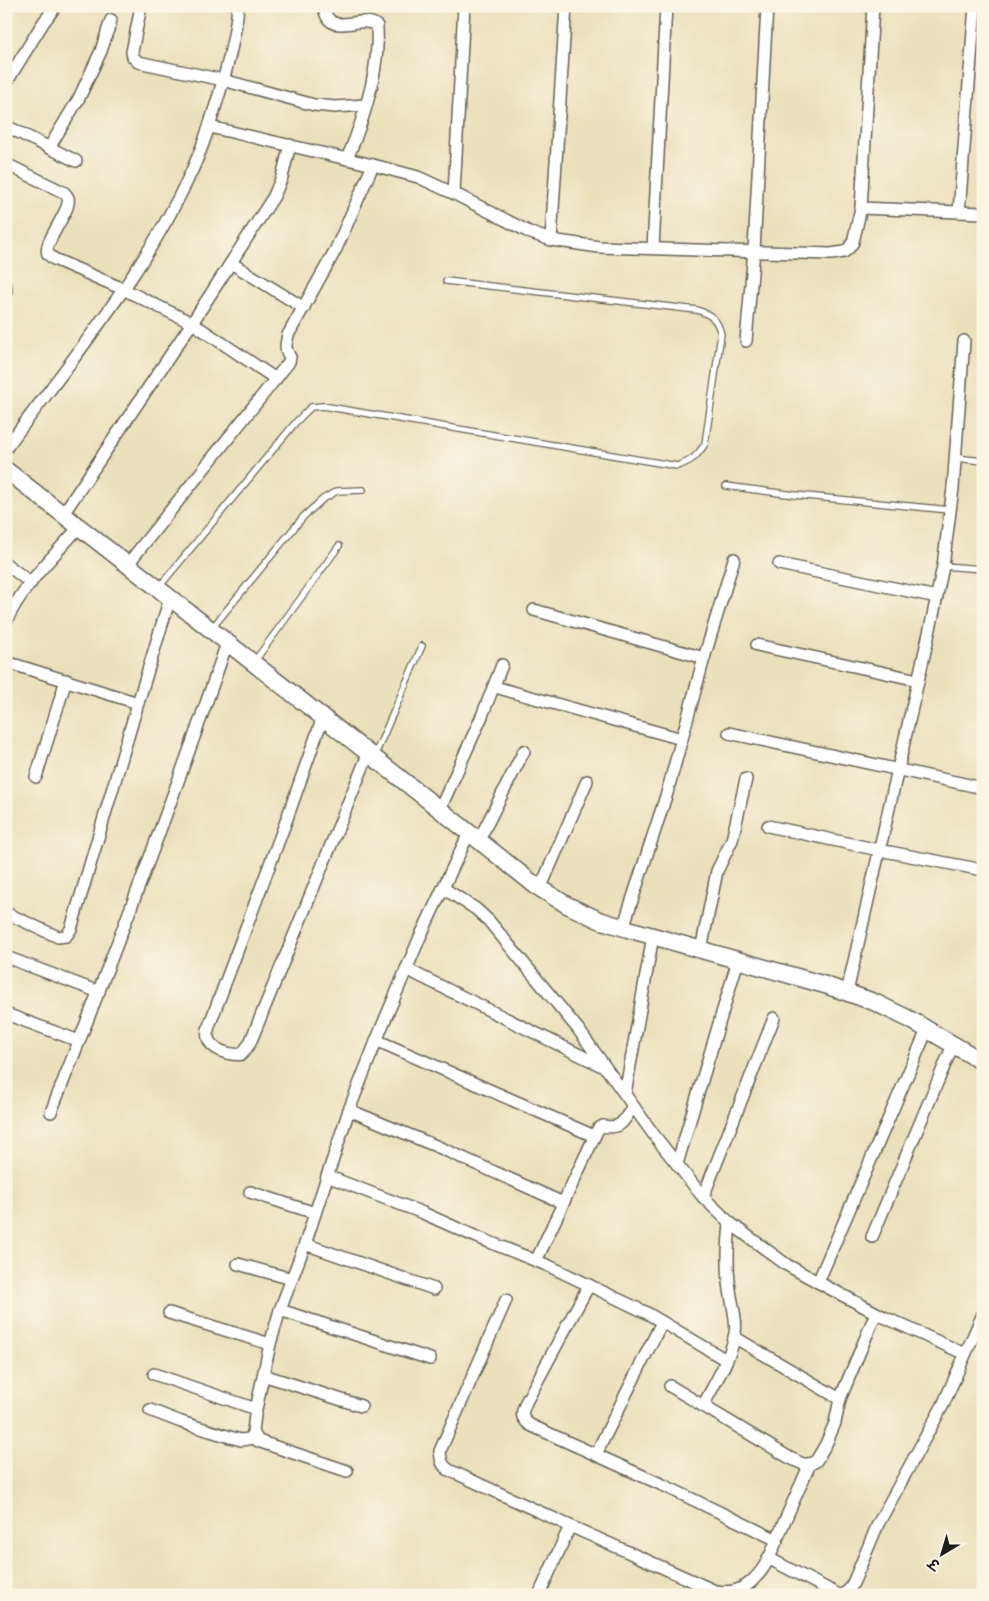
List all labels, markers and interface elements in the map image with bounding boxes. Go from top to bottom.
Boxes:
north arrow [916,1528,966,1578]
text: उ [924,1553,945,1575]

